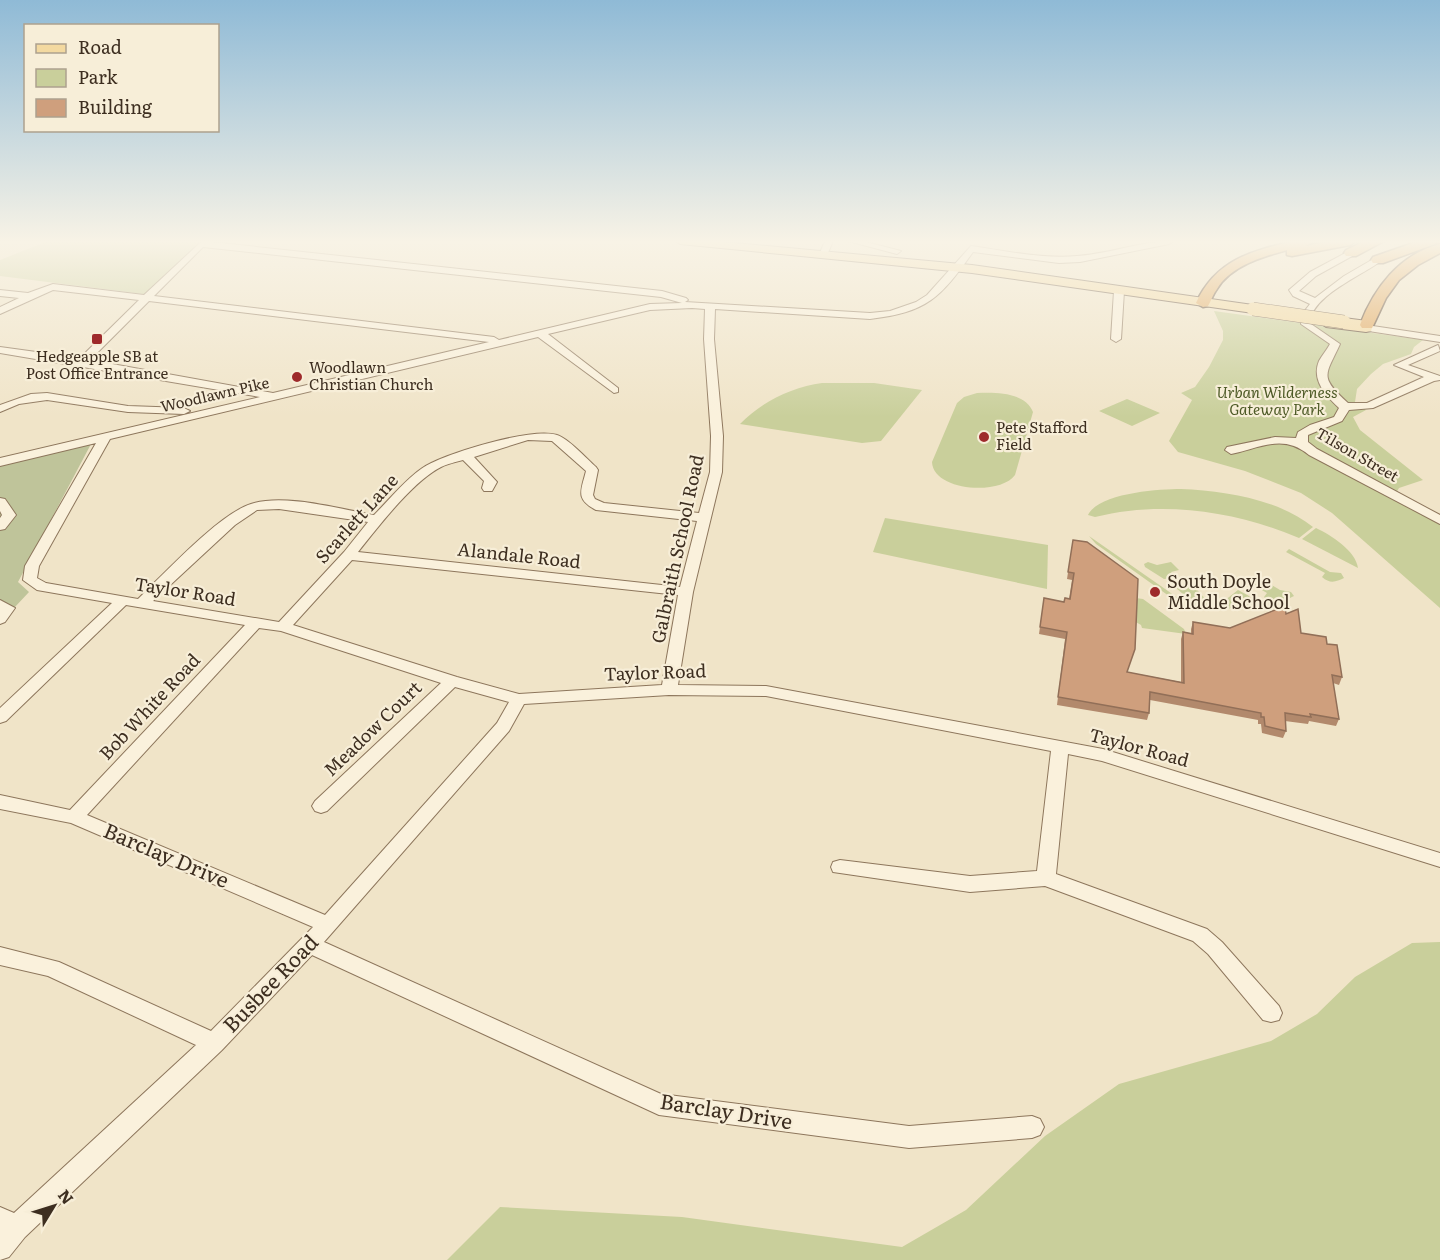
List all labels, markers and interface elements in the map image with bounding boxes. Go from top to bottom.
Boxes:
legend [24,24,219,132]
text: Road [78,33,122,60]
text: Park [78,63,119,90]
text: Building [78,93,153,120]
marker: Hedgeapple SB at Post Office Entrance [90,332,104,346]
place label: Hedgeapple SB at Post Office Entrance [26,344,169,384]
place label: Woodlawn Christian Church [309,355,433,395]
street label: Woodlawn Pike [158,370,272,417]
marker: Woodlawn Christian Church [290,370,304,384]
park label: Urban Wilderness Gateway Park [1216,380,1338,420]
place label: Pete Stafford Field [996,415,1088,455]
street label: Tilson Street [1312,421,1403,487]
marker: Pete Stafford Field [977,430,991,444]
street label: Galbraith School Road [643,452,710,645]
street label: Scarlett Lane [308,467,404,569]
street label: Alandale Road [456,535,582,574]
place label: South Doyle Middle School [1167,567,1290,615]
street label: Taylor Road [132,569,238,612]
marker: South Doyle Middle School [1148,585,1162,599]
street label: Bob White Road [92,647,206,765]
street label: Taylor Road [603,656,707,687]
street label: Meadow Court [317,674,428,782]
street label: Taylor Road [1086,720,1192,773]
street label: Barclay Drive [99,813,235,894]
street label: Busbee Road [214,926,324,1038]
street label: Barclay Drive [658,1084,795,1135]
north arrow [24,1176,84,1236]
text: N [53,1183,80,1209]

